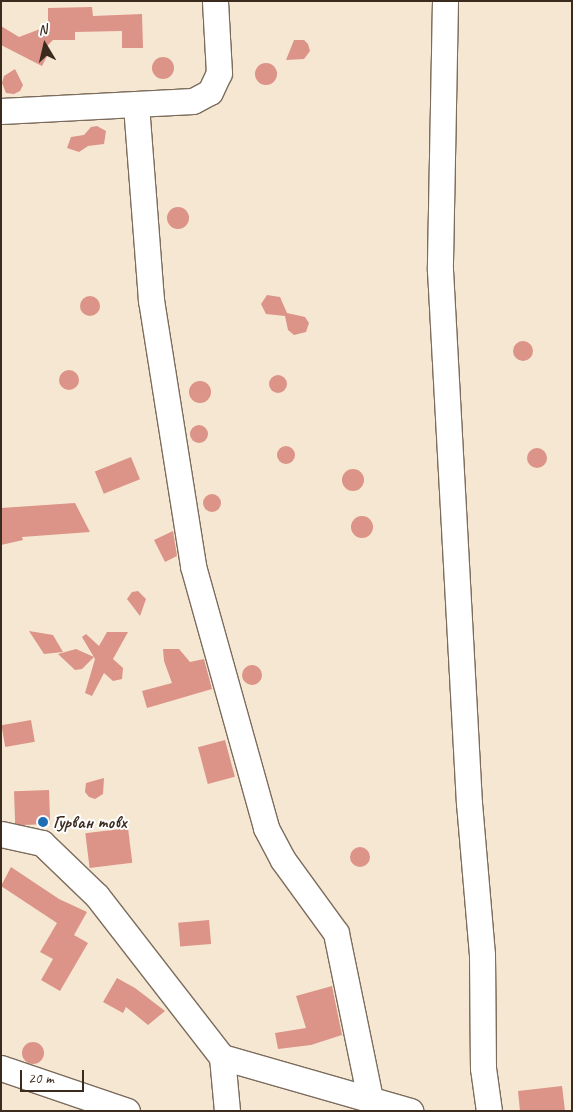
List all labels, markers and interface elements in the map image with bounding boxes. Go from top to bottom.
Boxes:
north arrow [20,20,70,70]
text: N [37,21,48,39]
place label: Гурван товх [53,811,127,833]
marker: Гурван товх [37,816,49,828]
scale bar [22,1060,86,1092]
text: 20 m [28,1069,54,1088]

